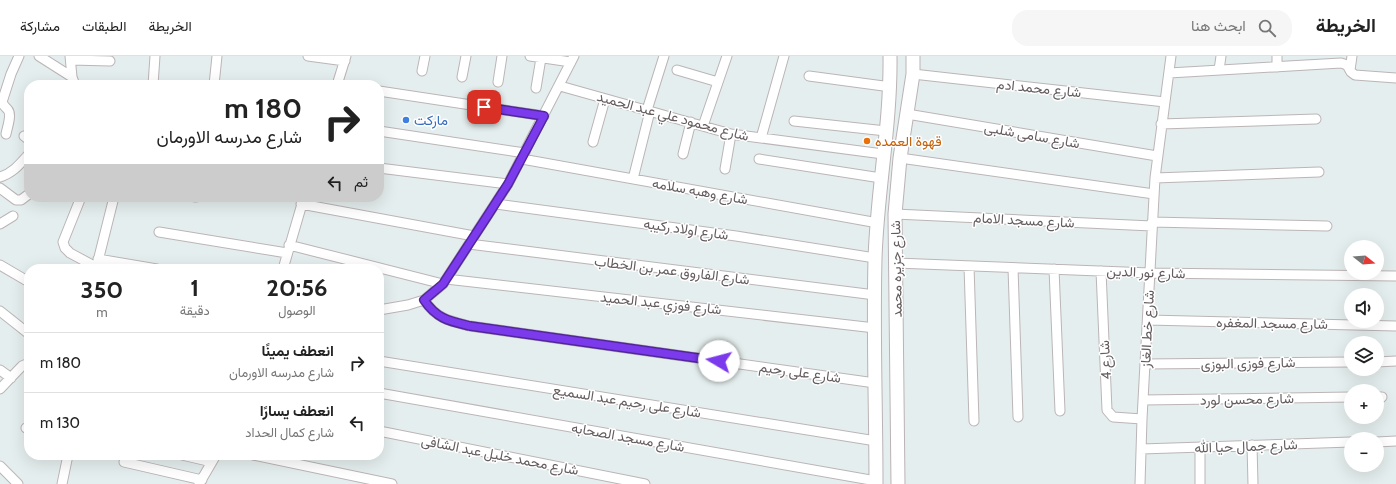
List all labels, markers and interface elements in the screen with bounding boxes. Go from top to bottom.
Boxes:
search box [1012,10,1292,46]
text: الخريطة [1316,14,1376,37]
text: مشاركة [20,17,60,35]
text: الطبقات [82,17,126,35]
text: الخريطة [148,17,192,35]
text: ابحث هنا [1191,17,1246,35]
icon: search [1256,17,1278,39]
street label: شارع محمد ادم [995,75,1082,103]
street label: شارع محمود علي عبد الحميد [594,87,751,148]
pin [467,90,501,124]
text: 180 m [224,91,302,125]
icon: right [316,96,368,148]
icon: arrive [473,96,495,118]
place label: ماركت [414,111,448,129]
marker: ماركت [401,115,411,125]
street label: شارع سامى شلبى [982,118,1081,154]
text: شارع مدرسه الاورمان [157,126,302,148]
place label: قهوة العمده [875,132,942,150]
marker: قهوة العمده [862,136,872,146]
icon: left [324,172,346,194]
text: ثم [354,173,368,191]
street label: شارع وهبه سلامه [650,174,749,210]
street label: شارع مسجد الامام [973,208,1075,234]
street label: شارع اولاد ركيبه [642,214,730,246]
street label: شارع جزيره محمد [886,220,908,318]
north arrow [1344,240,1384,280]
map controls [1344,240,1384,472]
street label: شارع الفاروق عمر بن الخطاب [593,252,751,290]
street label: شارع نور الدين [1106,262,1186,284]
text: 1 [190,273,199,302]
text: 20:56 [266,273,328,302]
text: 350 [80,275,123,304]
street label: شارع فوزي عبد الحميد [599,288,723,321]
button: sound [1344,288,1384,328]
street label: شارع خط الغاز [1136,289,1160,370]
text: دقيقة [180,302,210,318]
text: الوصول [278,302,316,318]
text: m [96,304,108,320]
street label: شارع مسجد المغفره [1216,313,1328,335]
button: layers [1344,336,1384,376]
position arrow [698,340,740,382]
street label: شارع 4 [1095,340,1117,380]
text: انعطف يمينًا [261,342,334,360]
icon: right [346,352,368,374]
street label: شارع فوزى البوزى [1200,353,1296,375]
text: 180 m [40,354,81,372]
street label: شارع على رحيم [758,357,842,389]
text: شارع مدرسه الاورمان [229,364,334,380]
street label: شارع على رحيم عبد السميع [551,380,702,424]
button: + [1344,384,1384,424]
street label: شارع محسن لورد [1200,389,1294,411]
text: انعطف يسارًا [260,402,334,420]
icon: left [346,412,368,434]
text: 130 m [40,414,80,432]
street label: شارع مسجد الصحابه [570,418,686,458]
text: شارع كمال الحداد [245,424,334,440]
street label: شارع محمد خليل عبد الشافى [419,431,580,481]
button: − [1344,432,1384,472]
street label: شارع جمال حيا الله [1194,435,1298,459]

